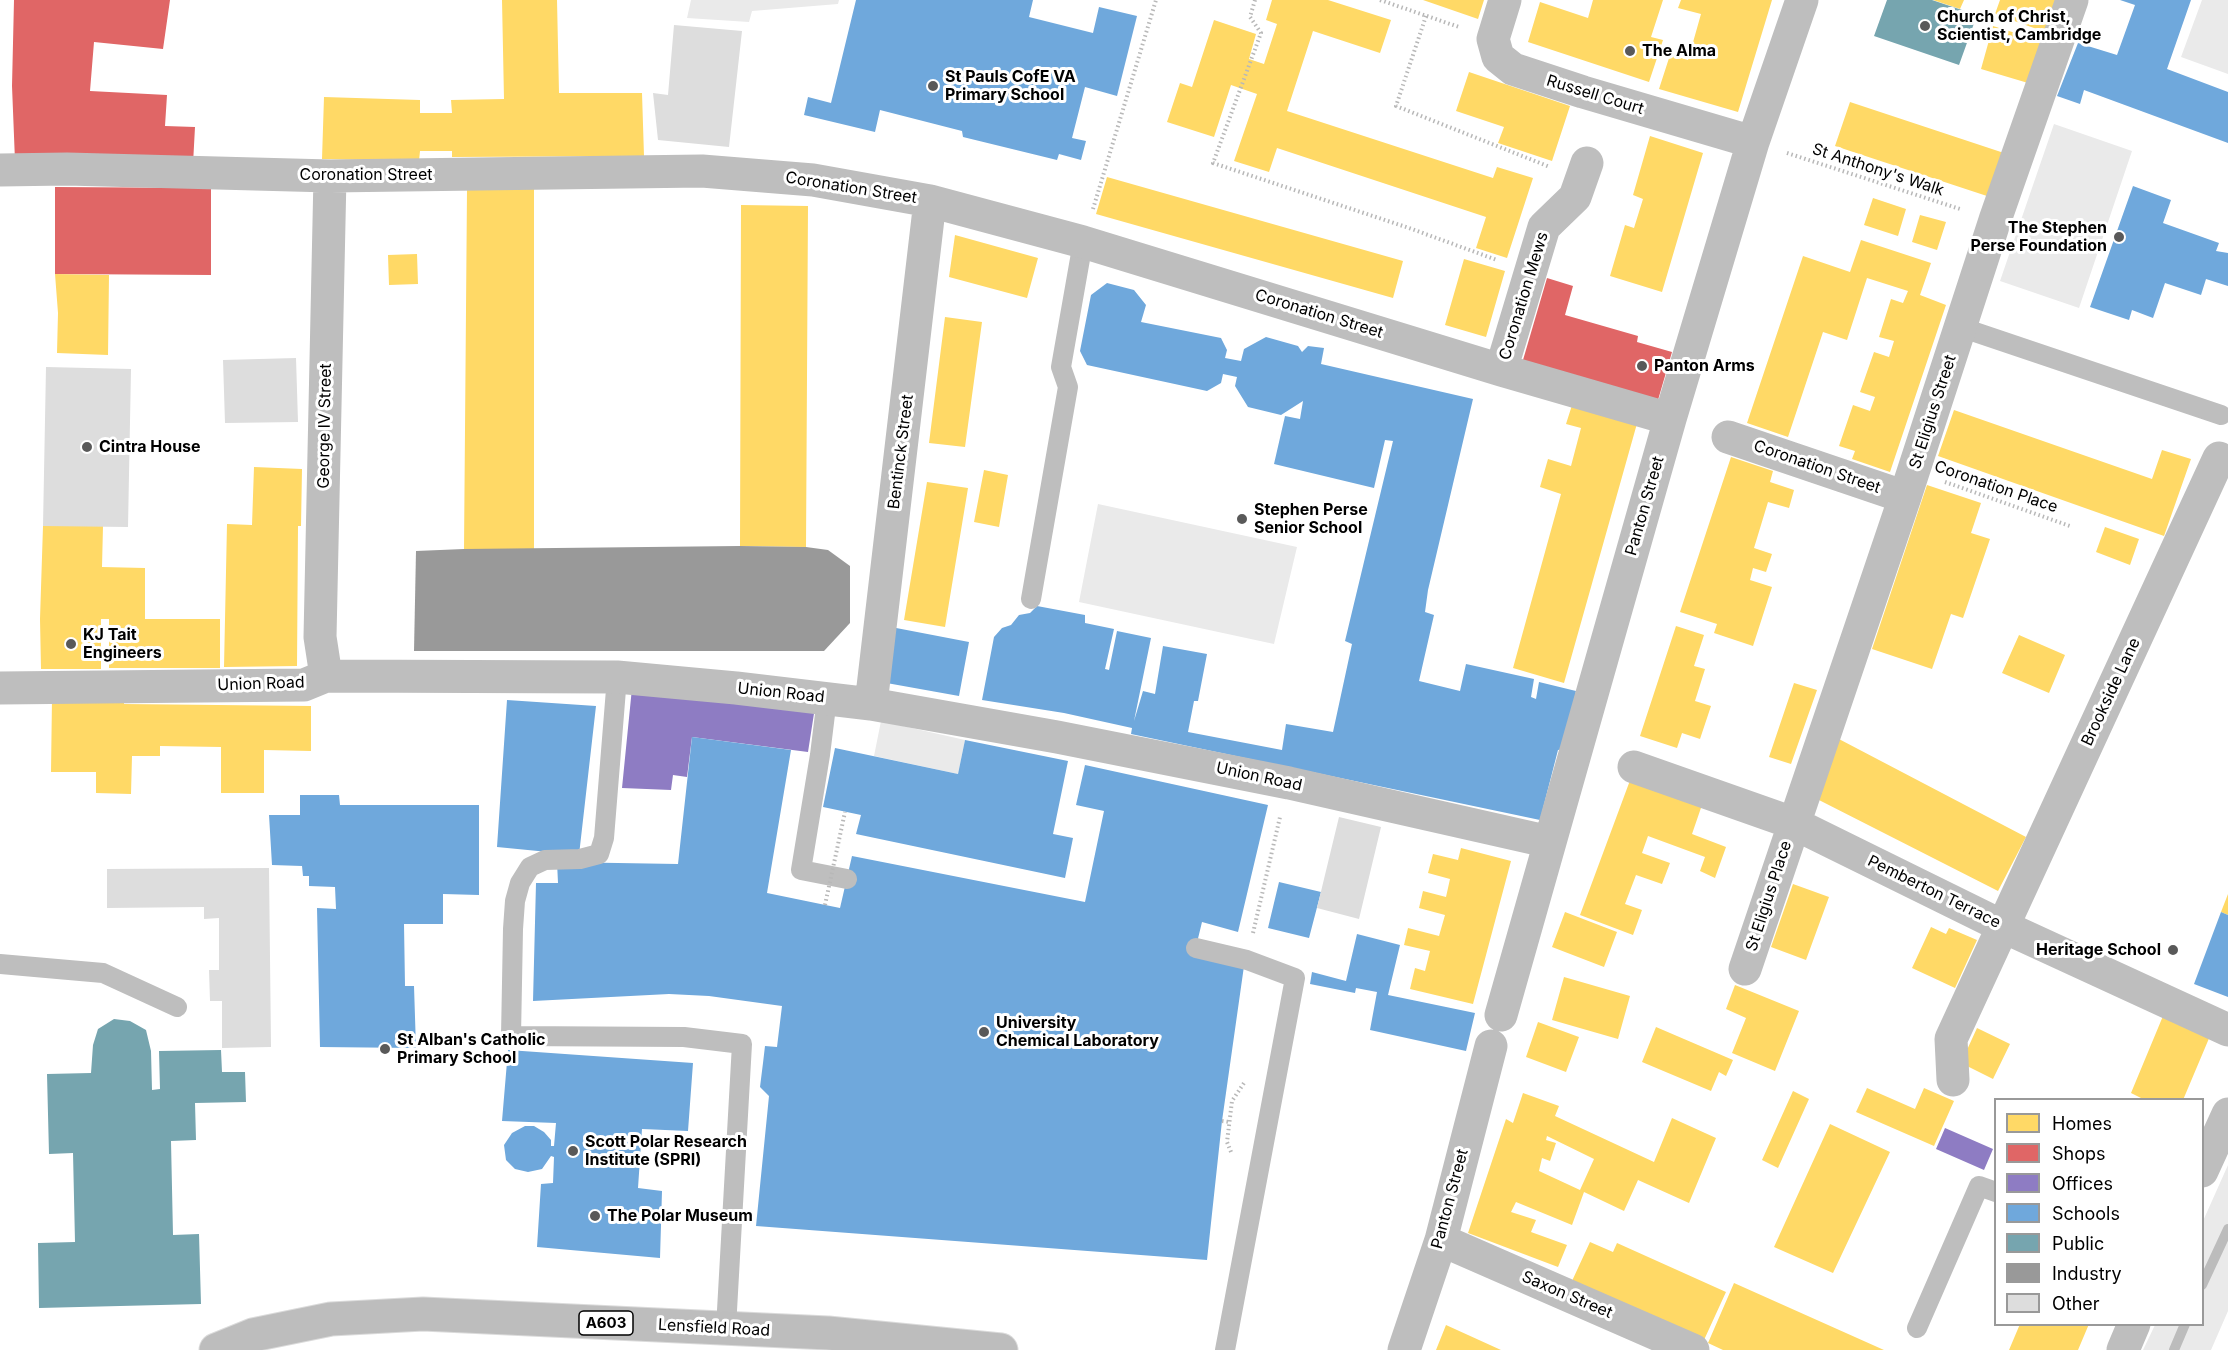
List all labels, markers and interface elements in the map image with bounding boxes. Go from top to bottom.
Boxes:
place label: Church of Christ, Scientist, Cambridge [1937,7,2101,45]
marker: Church of Christ, Scientist, Cambridge [1918,19,1932,33]
place label: The Alma [1642,41,1716,61]
marker: The Alma [1623,44,1637,58]
place label: St Pauls CofE VA Primary School [945,67,1076,105]
street label: Russell Court [1544,71,1646,119]
marker: St Pauls CofE VA Primary School [926,79,940,93]
street label: St Anthony's Walk [1810,140,1946,200]
street label: Coronation Street [300,165,432,185]
street label: Coronation Street [784,168,918,208]
place label: The Stephen Perse Foundation [1970,218,2107,256]
street label: Coronation Mews [1495,230,1553,362]
marker: The Stephen Perse Foundation [2112,230,2126,244]
street label: Coronation Street [1253,285,1385,343]
street label: St Eligius Street [1906,353,1960,471]
place label: Panton Arms [1654,356,1755,376]
marker: Panton Arms [1635,359,1649,373]
street label: George IV Street [314,363,336,489]
street label: Bentinck Street [884,394,918,510]
street label: Coronation Street [1751,436,1883,498]
place label: Cintra House [99,437,201,457]
marker: Cintra House [80,440,94,454]
street label: Panton Street [1622,454,1668,558]
street label: Coronation Place [1932,457,2060,517]
place label: Stephen Perse Senior School [1254,500,1368,538]
marker: Stephen Perse Senior School [1235,512,1249,526]
place label: KJ Tait Engineers [83,625,162,663]
street label: Brookside Lane [2078,635,2144,749]
marker: KJ Tait Engineers [64,637,78,651]
street label: Union Road [217,673,305,695]
street label: Union Road [737,679,825,707]
street label: Union Road [1214,759,1304,795]
street label: St Eligius Place [1742,838,1796,954]
street label: Pemberton Terrace [1864,851,2004,933]
place label: Heritage School [2036,940,2161,960]
marker: Heritage School [2166,943,2180,957]
place label: University Chemical Laboratory [996,1013,1159,1051]
marker: University Chemical Laboratory [977,1025,991,1039]
place label: St Alban's Catholic Primary School [397,1030,545,1068]
marker: St Alban's Catholic Primary School [378,1042,392,1056]
legend [1994,1098,2204,1326]
text: Homes [2052,1113,2112,1134]
place label: Scott Polar Research Institute (SPRI) [585,1132,747,1170]
text: Shops [2052,1143,2106,1164]
marker: Scott Polar Research Institute (SPRI) [566,1144,580,1158]
street label: Panton Street [1427,1147,1473,1251]
text: Offices [2052,1173,2113,1194]
text: Schools [2052,1203,2120,1224]
place label: The Polar Museum [607,1206,753,1226]
marker: The Polar Museum [588,1209,602,1223]
text: Public [2052,1233,2104,1254]
text: Industry [2052,1263,2122,1284]
street label: Saxon Street [1519,1267,1615,1323]
text: Other [2052,1293,2100,1314]
road number: A603 [579,1311,633,1335]
street label: Lensfield Road [657,1315,771,1341]

